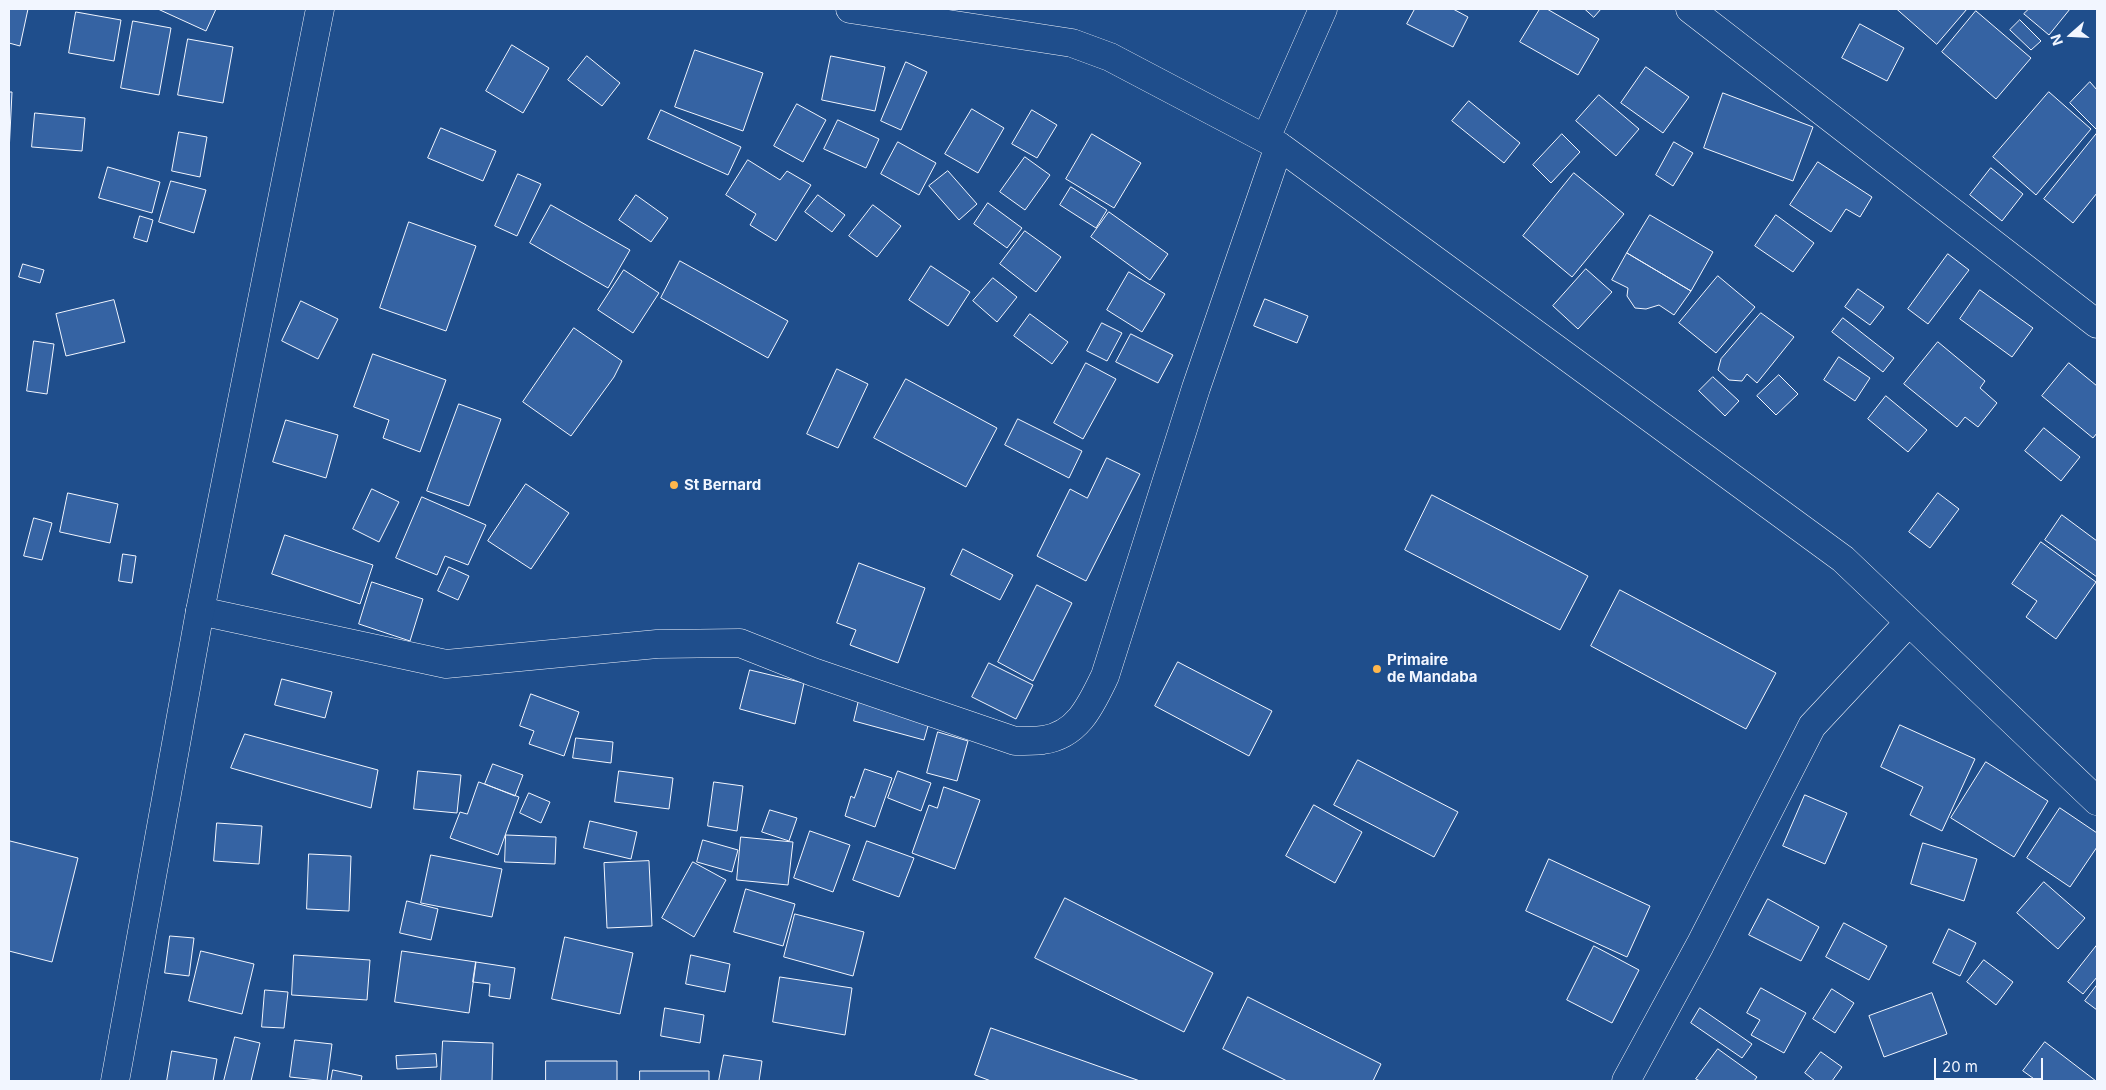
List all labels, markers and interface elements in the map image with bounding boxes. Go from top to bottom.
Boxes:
north arrow [2046,10,2096,60]
text: N [2047,32,2066,48]
place label: St Bernard [684,476,761,494]
marker: St Bernard [668,479,680,491]
place label: Primaire de Mandaba [1387,651,1477,686]
marker: Primaire de Mandaba [1371,663,1383,675]
scale bar [1936,1048,2045,1080]
text: 20 m [1942,1057,1978,1076]

